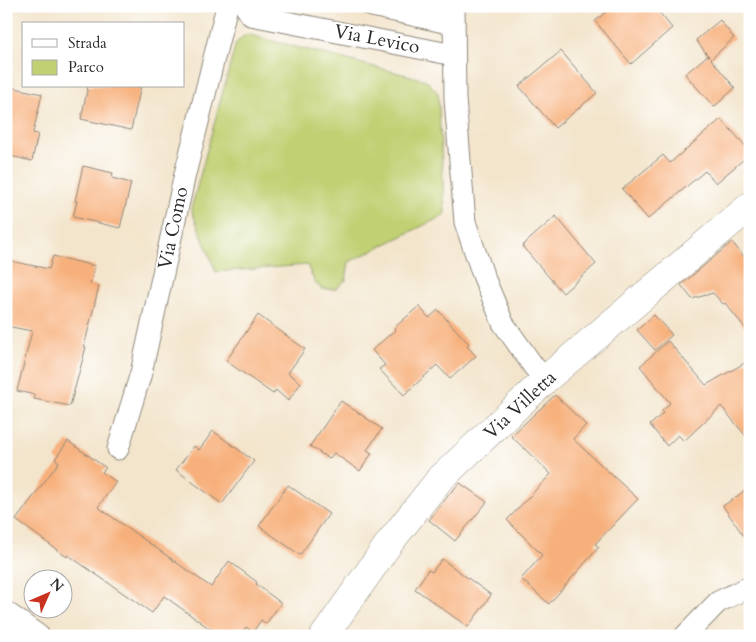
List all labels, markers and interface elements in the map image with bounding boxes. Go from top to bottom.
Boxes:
street label: Via Levico [332,18,422,60]
legend [22,22,185,88]
text: Strada [68,33,107,53]
text: Parco [68,57,104,77]
street label: Via Como [152,184,194,272]
street label: Via Villetta [478,365,562,445]
north arrow [22,570,72,620]
text: N [46,574,68,596]

